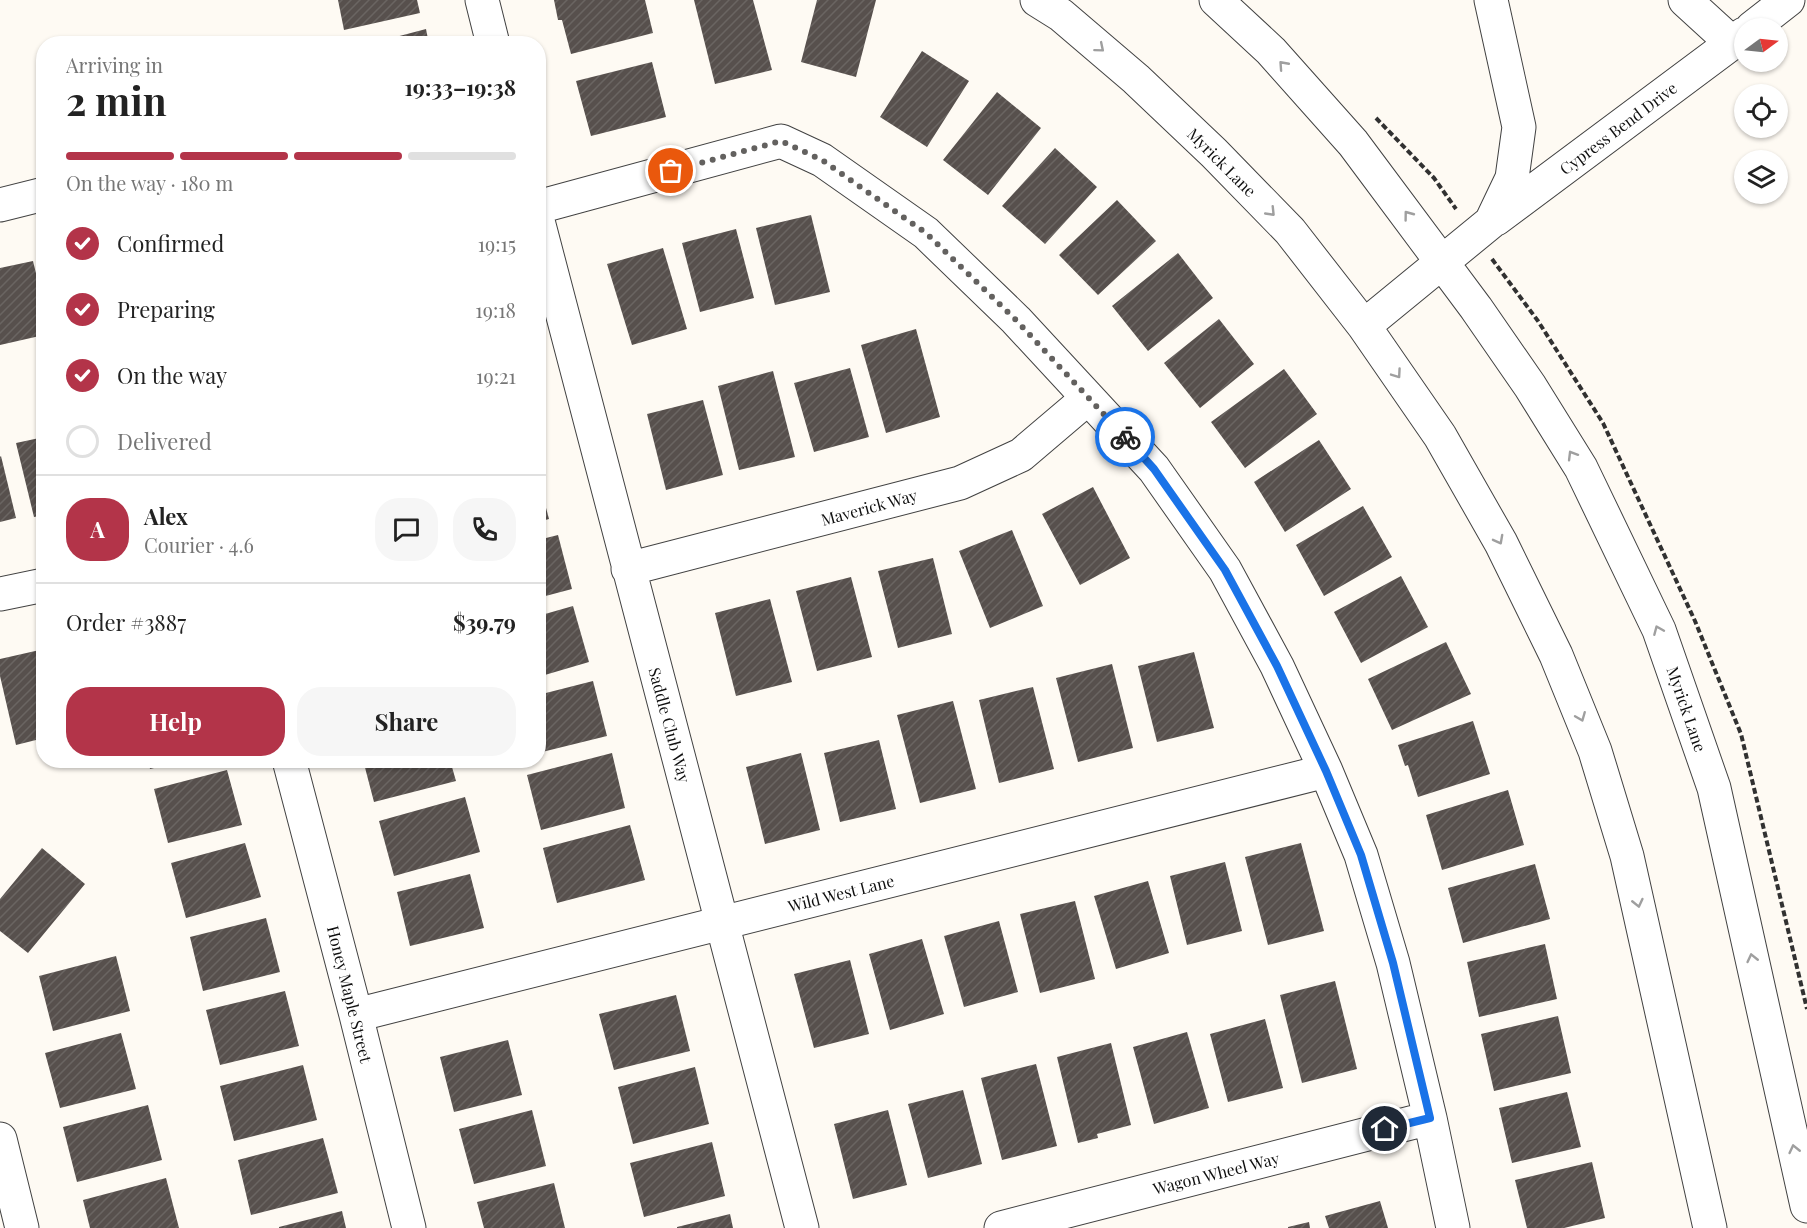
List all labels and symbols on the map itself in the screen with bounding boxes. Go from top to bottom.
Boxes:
north arrow [1734,18,1788,72]
one-way arrow [1093,41,1104,52]
one-way arrow [1279,61,1290,72]
street label: Cypress Bend Drive [1555,77,1681,179]
street label: Myrick Lane [1183,123,1261,201]
pin [645,145,696,196]
one-way arrow [1264,205,1275,215]
one-way arrow [1404,211,1415,222]
one-way arrow [1390,368,1401,379]
courier [1095,407,1155,467]
one-way arrow [1568,451,1580,461]
street label: Maverick Way [819,484,919,530]
one-way arrow [1492,534,1503,544]
one-way arrow [1653,625,1665,636]
street label: Myrick Lane [1663,664,1711,754]
street label: Saddle Club Way [645,665,695,785]
one-way arrow [1574,711,1586,722]
street label: Wild West Lane [785,870,896,917]
one-way arrow [1630,898,1643,908]
street label: Honey Maple Street [323,923,377,1065]
one-way arrow [1746,953,1759,963]
pin [1359,1103,1410,1154]
one-way arrow [1789,1144,1802,1154]
street label: Wagon Wheel Way [1150,1147,1281,1199]

